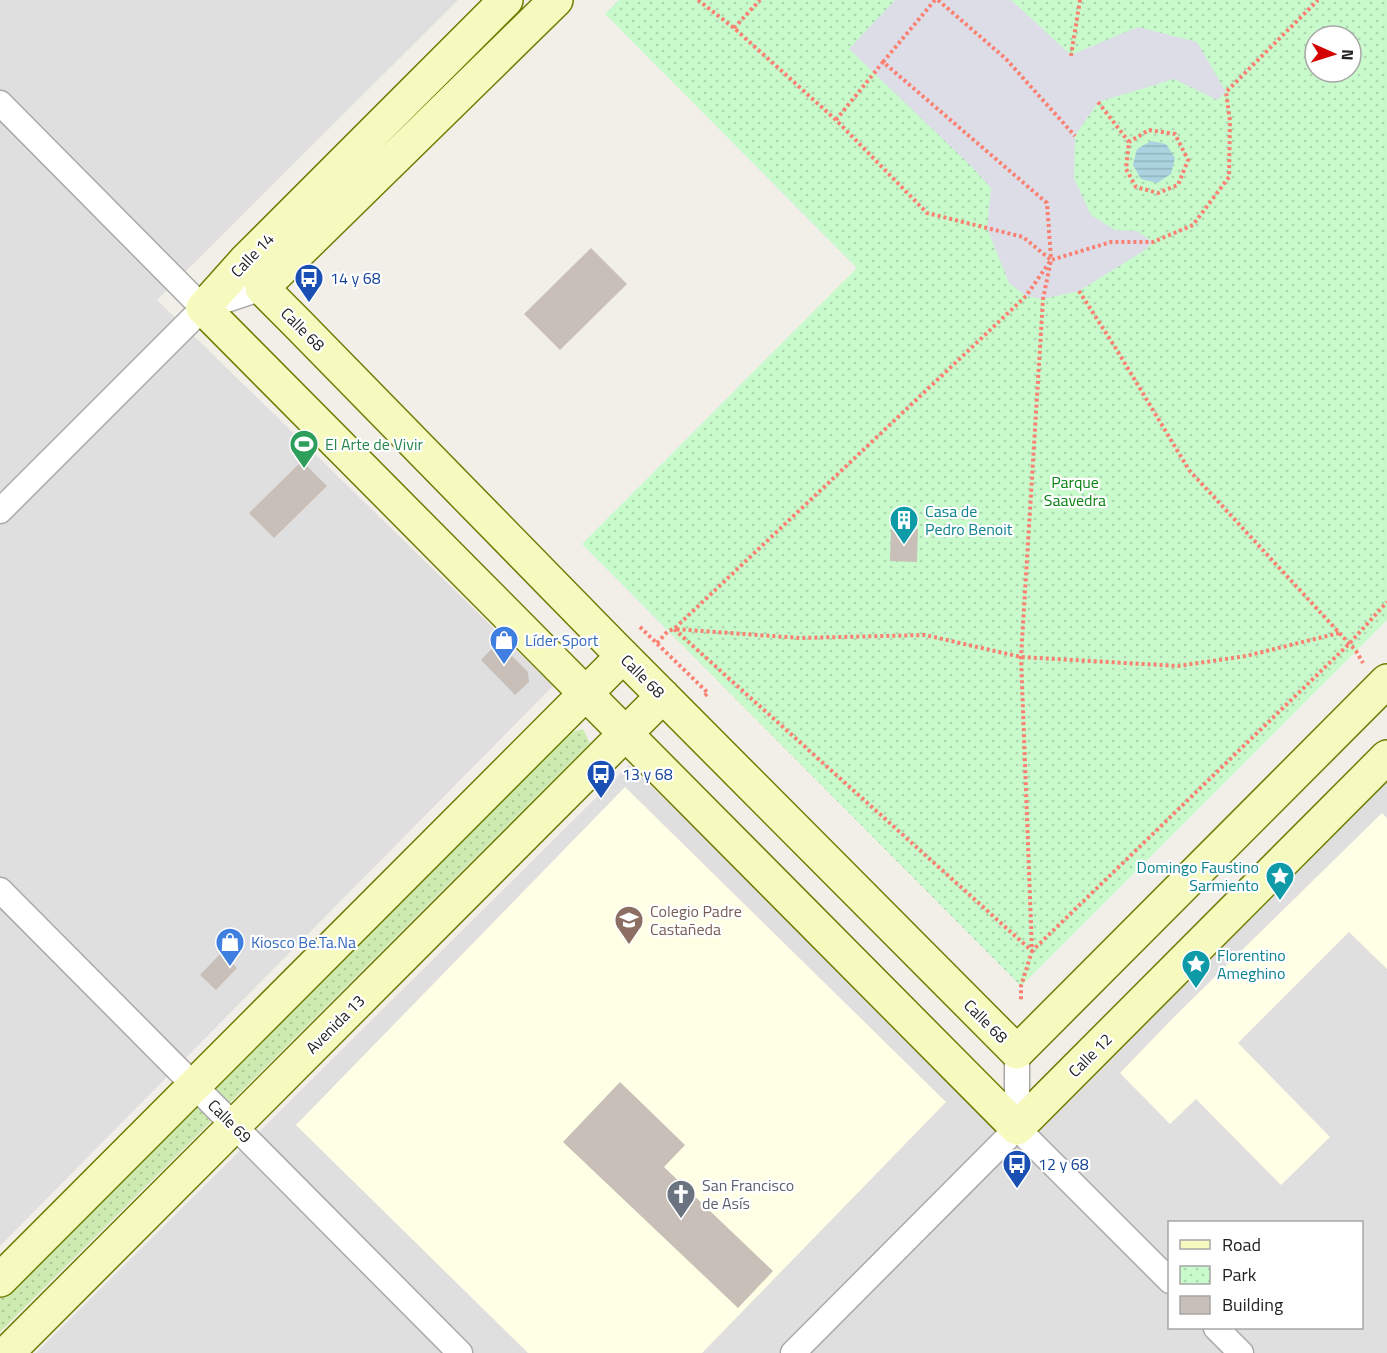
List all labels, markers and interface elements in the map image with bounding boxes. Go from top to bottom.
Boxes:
north arrow [1303,24,1363,84]
text: N [1336,49,1360,61]
street label: Calle 14 [225,227,279,283]
bus stop icon: 14 y 68 [293,262,325,304]
place label: 14 y 68 [330,266,381,290]
street label: Calle 68 [276,302,330,356]
sports icon: El Arte de Vivir [288,428,320,470]
place label: El Arte de Vivir [325,432,423,456]
park label: Parque Saavedra [1044,470,1106,512]
place label: Casa de Pedro Benoit [925,499,1013,541]
building icon: Casa de Pedro Benoit [888,504,920,546]
shop icon: Líder Sport [488,624,520,666]
place label: Líder Sport [525,628,599,652]
street label: Calle 68 [616,649,670,703]
bus stop icon: 13 y 68 [585,758,617,800]
place label: 13 y 68 [622,762,673,786]
place label: Domingo Faustino Sarmiento [1137,855,1259,897]
place icon: Domingo Faustino Sarmiento [1264,860,1296,902]
place label: Colegio Padre Castañeda [650,899,742,941]
school or university icon: Colegio Padre Castañeda [613,904,645,946]
shop icon: Kiosco Be.Ta.Na [214,926,246,968]
place label: Kiosco Be.Ta.Na [251,930,356,954]
place label: Florentino Ameghino [1217,943,1286,985]
place icon: Florentino Ameghino [1180,948,1212,990]
street label: Avenida 13 [300,989,370,1059]
street label: Calle 68 [959,994,1013,1048]
street label: Calle 12 [1063,1028,1117,1082]
street label: Calle 69 [203,1094,257,1148]
bus stop icon: 12 y 68 [1001,1148,1033,1190]
place label: 12 y 68 [1038,1152,1089,1176]
place label: San Francisco de Asís [702,1173,794,1215]
church icon: San Francisco de Asís [665,1178,697,1220]
legend [1168,1221,1363,1329]
text: Road [1222,1231,1261,1258]
text: Park [1222,1261,1257,1288]
text: Building [1222,1291,1283,1318]

